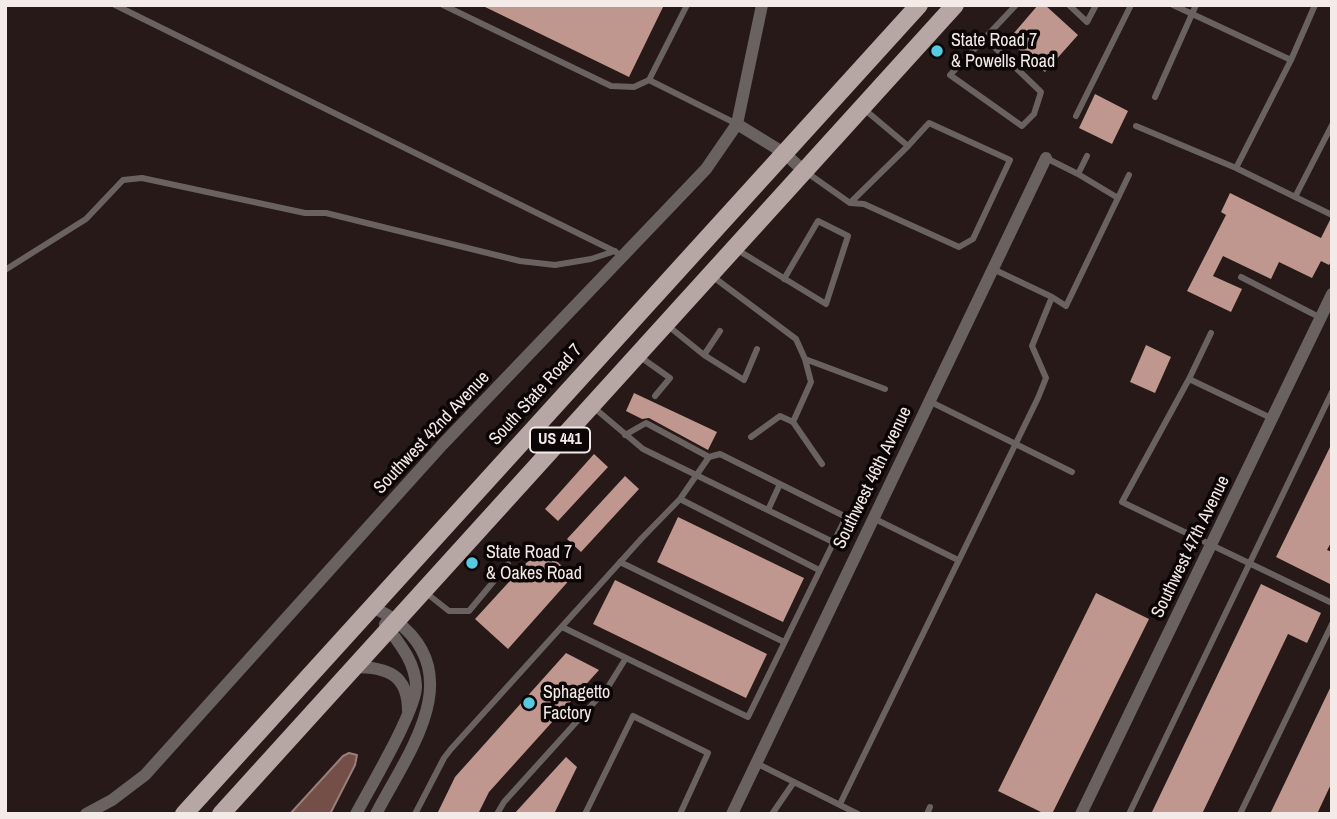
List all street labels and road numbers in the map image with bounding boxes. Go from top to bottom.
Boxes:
street label: South State Road 7 [485,340,587,450]
street label: Southwest 42nd Avenue [370,367,494,499]
street label: Southwest 46th Avenue [829,403,917,553]
road number: US 441 [530,428,590,452]
street label: Southwest 47th Avenue [1147,472,1235,622]

